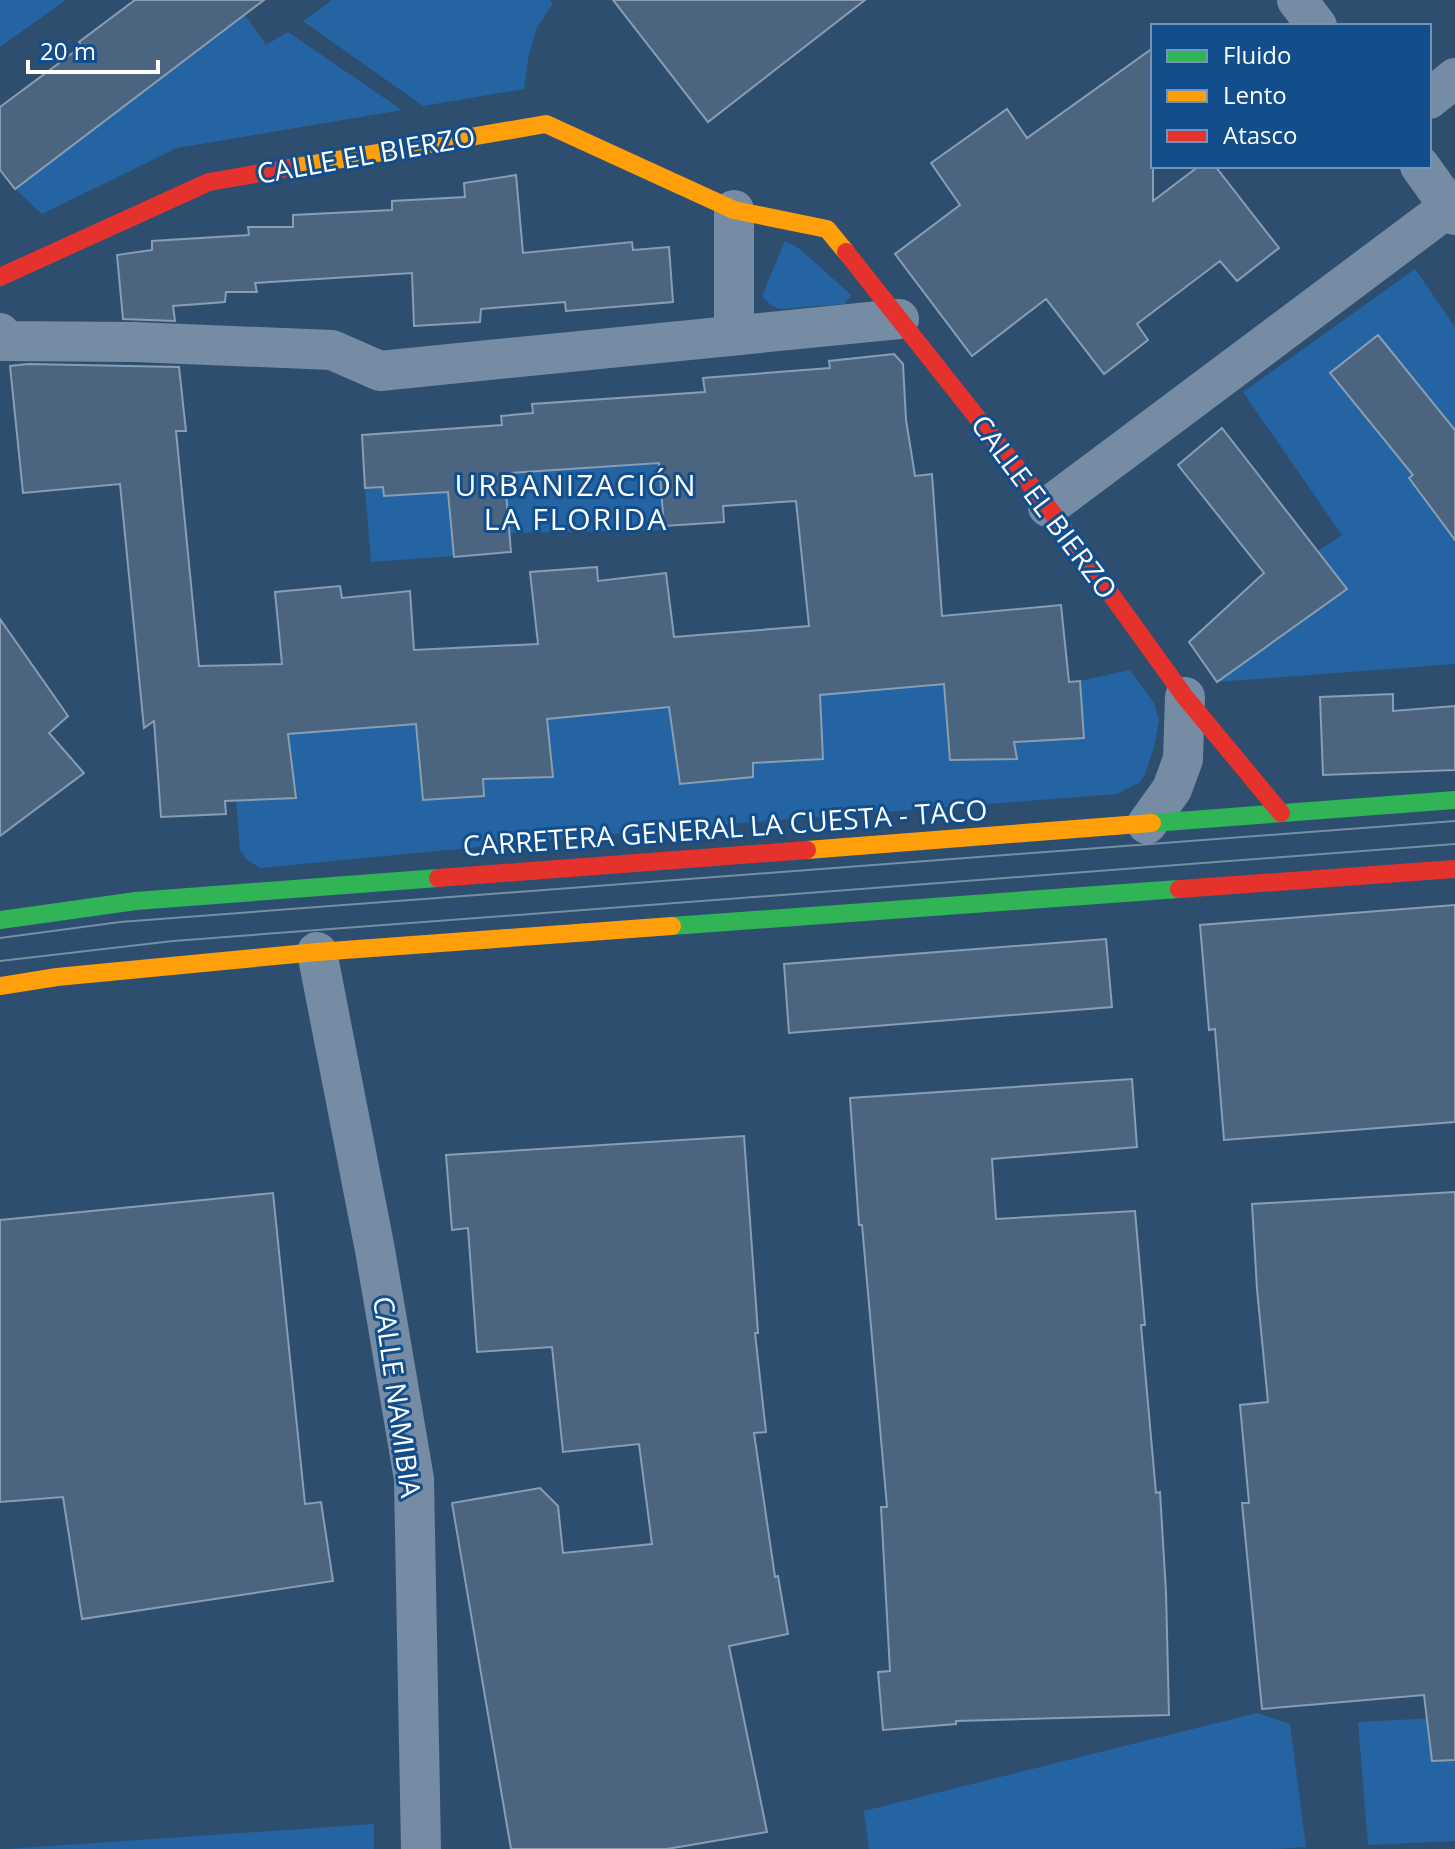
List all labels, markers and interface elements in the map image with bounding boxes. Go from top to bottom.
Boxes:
scale bar [28,24,158,74]
legend [1151,24,1431,168]
text: 20 m [40,34,96,67]
text: Fluido [1223,38,1291,71]
text: Lento [1223,78,1287,111]
street label: CALLE EL BIERZO [254,116,478,192]
text: Atasco [1223,118,1297,151]
street label: CALLE EL BIERZO [963,407,1127,606]
district label: URBANIZACIÓN LA FLORIDA [454,464,698,539]
street label: CARRETERA GENERAL LA CUESTA - TACO [461,790,989,864]
street label: CALLE NAMIBIA [365,1294,431,1500]

